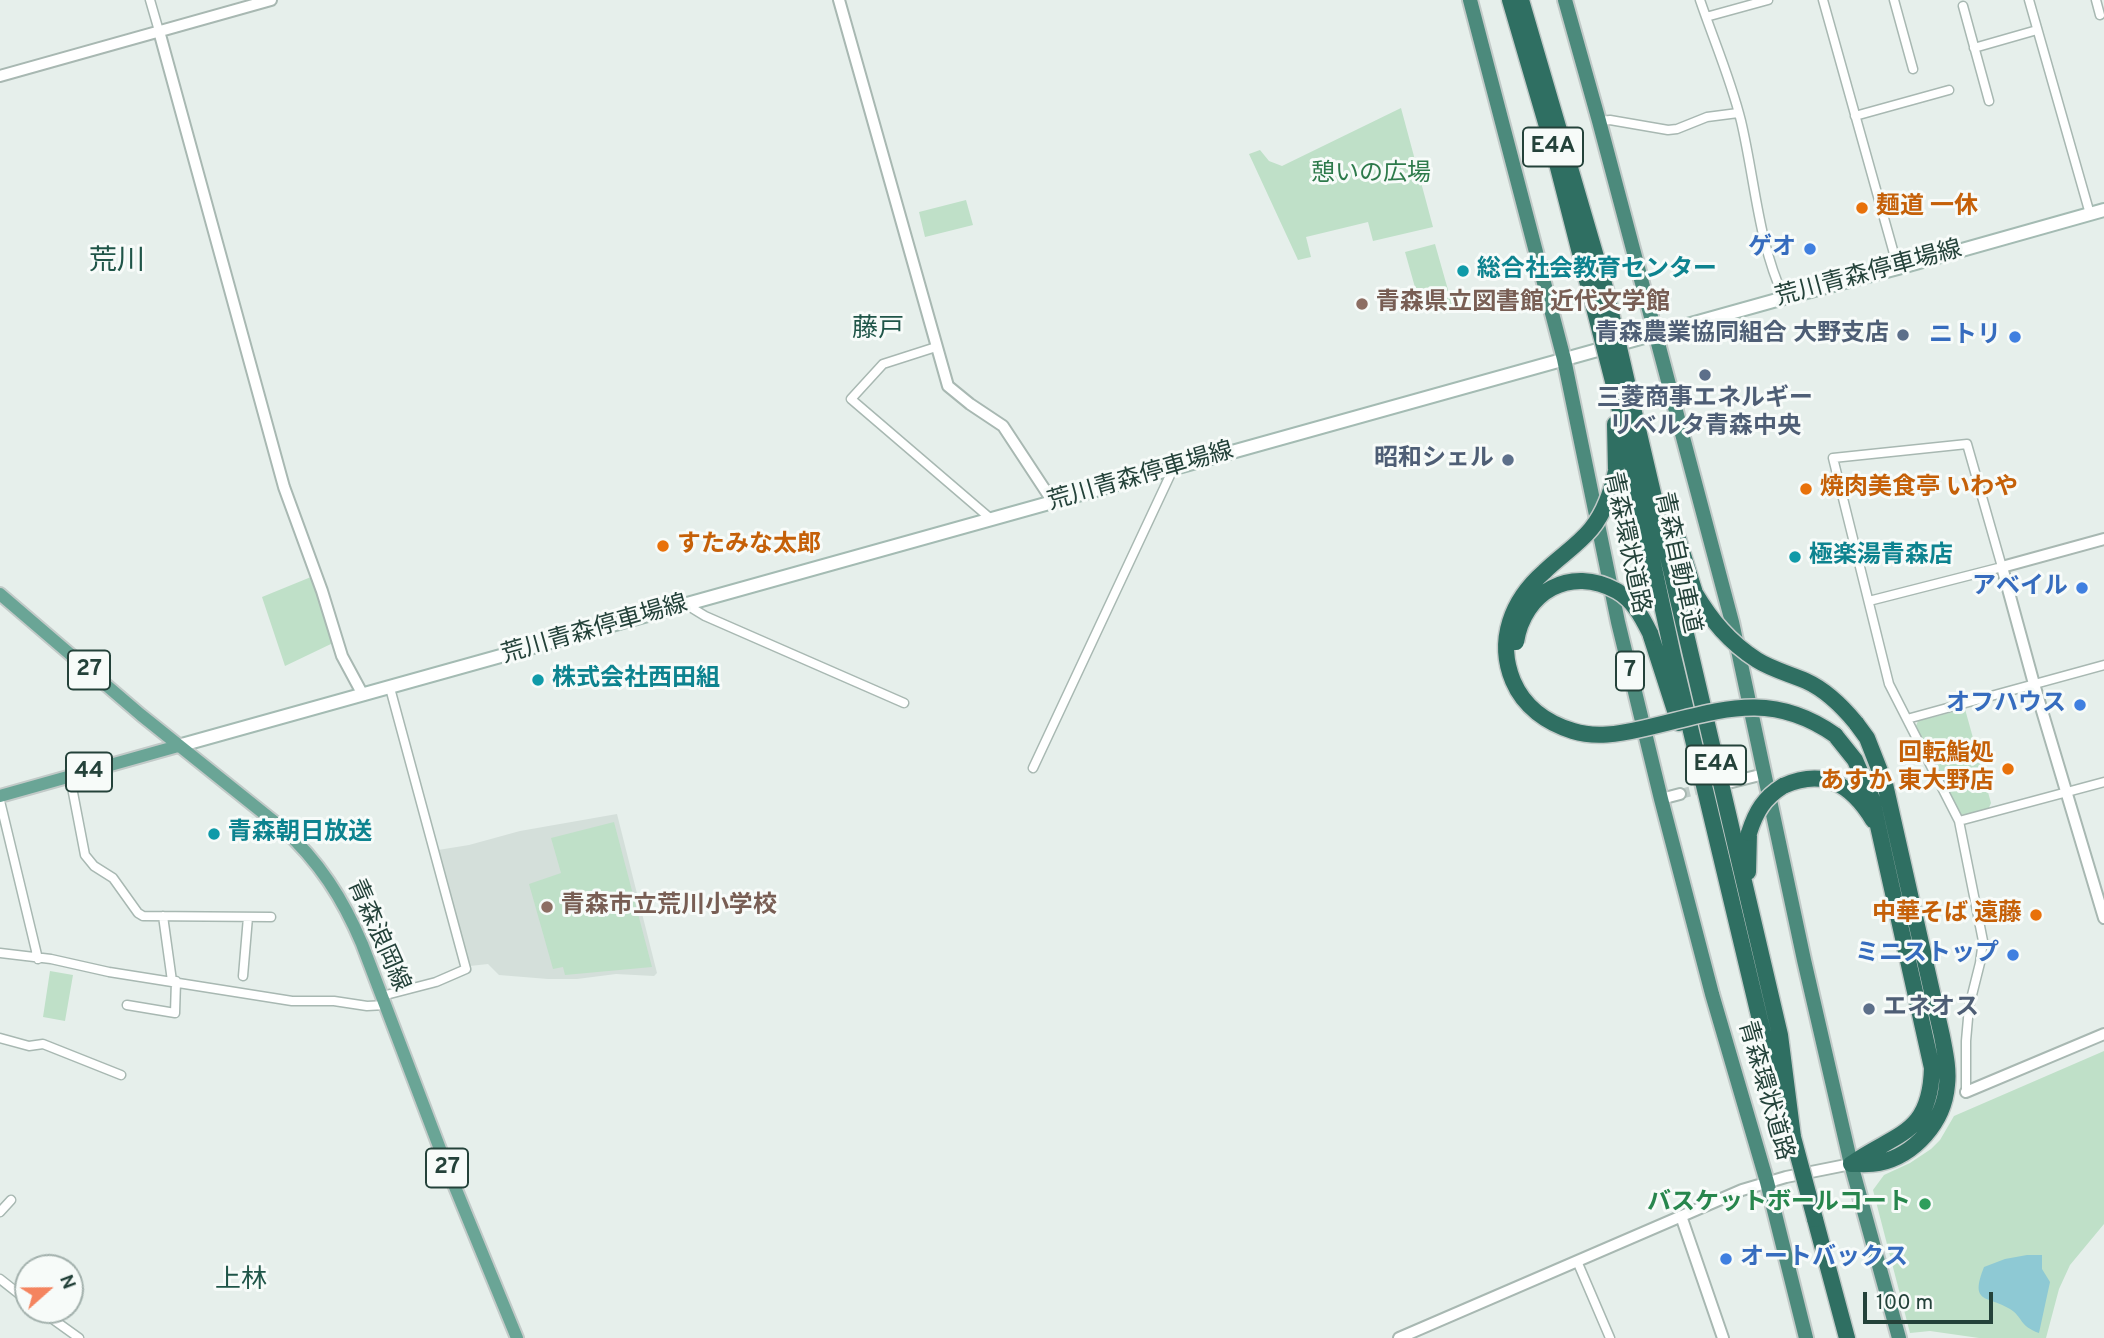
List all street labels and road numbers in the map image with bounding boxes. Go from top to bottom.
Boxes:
road number: E4A [1523,128,1583,166]
street label: 荒川青森停車場線 [1773,236,1965,314]
street label: 荒川青森停車場線 [1045,438,1237,518]
street label: 青森環状道路 [1596,470,1654,616]
street label: 青森自動車道 [1647,490,1705,636]
street label: 荒川青森停車場線 [499,591,691,671]
road number: 27 [68,650,110,690]
road number: 7 [1616,652,1644,691]
road number: E4A [1686,746,1746,785]
road number: 44 [66,752,112,792]
street label: 青森浪岡線 [339,875,415,997]
street label: 青森環状道路 [1730,1018,1798,1164]
road number: 27 [426,1148,468,1188]

